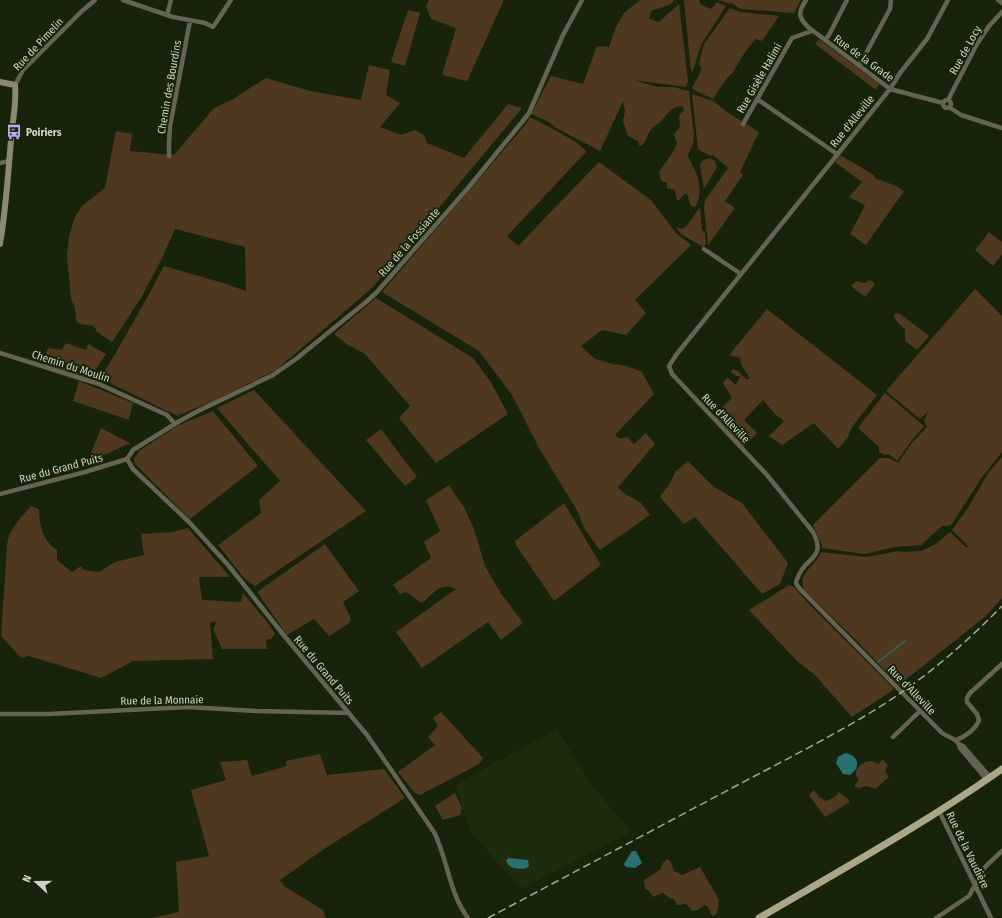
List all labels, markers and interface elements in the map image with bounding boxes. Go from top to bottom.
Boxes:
street label: Rue de Pimelin [11,15,66,73]
street label: Rue de Locy [947,24,984,77]
street label: Rue de la Grade [831,32,896,85]
street label: Chemin des Bourdins [155,39,184,135]
street label: Rue Gisèle Halimi [734,41,785,116]
street label: Rue d'Alleville [827,93,877,150]
bus stop icon: Poiriers [5,123,23,141]
place label: Poiriers [26,126,62,139]
street label: Rue de la Fossiante [376,205,443,279]
street label: Chemin du Moulin [30,348,112,385]
street label: Rue d'Alleville [699,391,752,446]
street label: Rue du Grand Puits [18,451,105,486]
street label: Rue du Grand Puits [291,633,356,708]
street label: Rue d'Alleville [885,663,938,718]
street label: Rue de la Monnaie [120,693,204,708]
street label: Rue de la Vaudière [943,810,992,891]
north arrow [16,862,56,902]
text: N [20,873,34,884]

